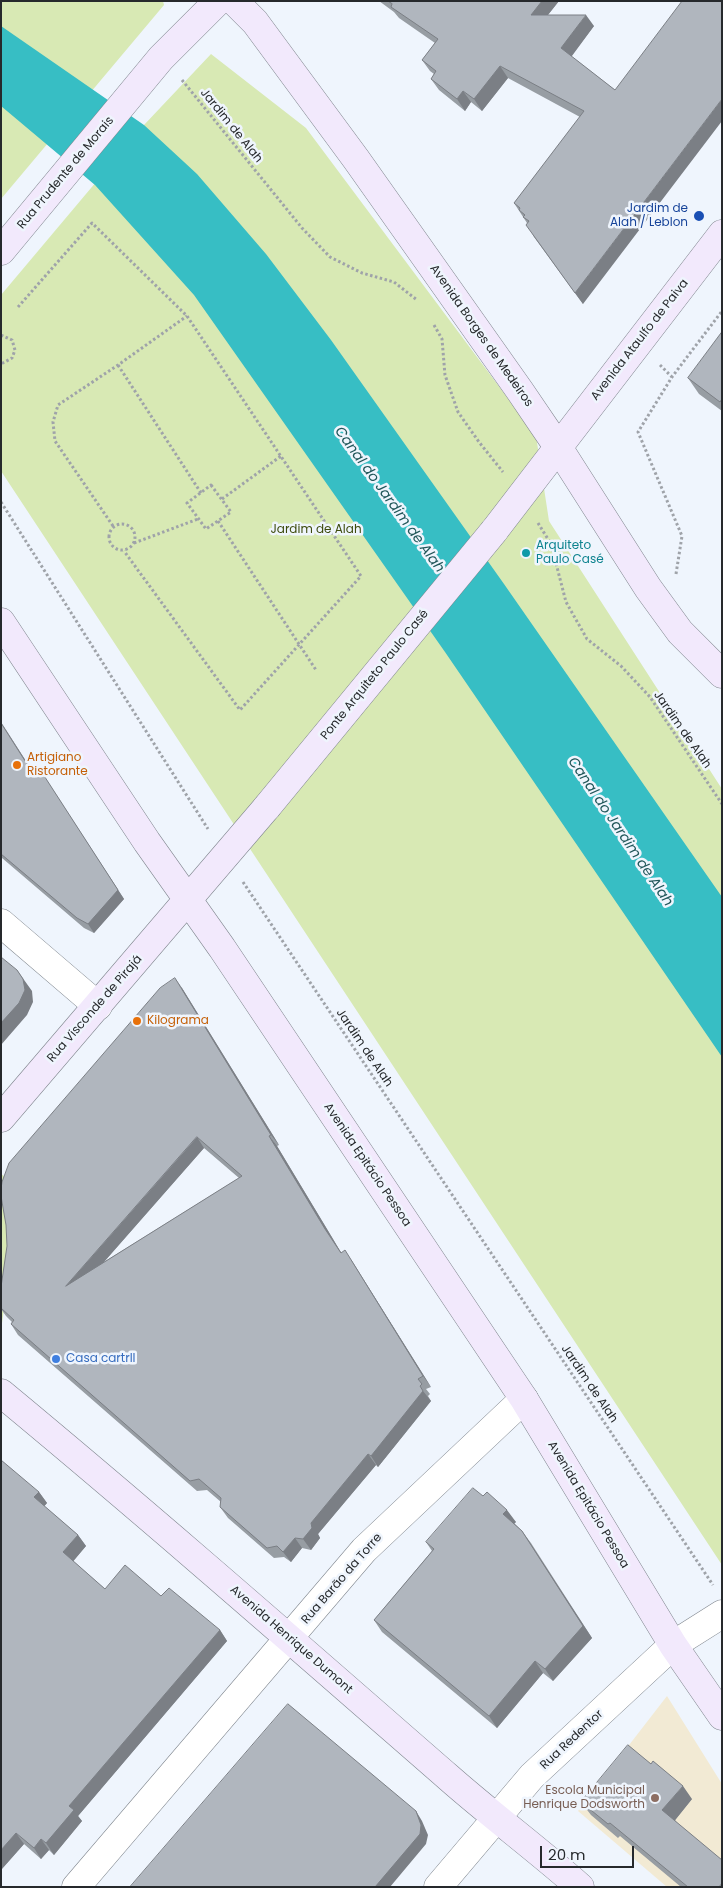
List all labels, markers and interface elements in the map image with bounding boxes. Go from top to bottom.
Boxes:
street label: Jardim de Alah [197,86,265,166]
street label: Rua Prudente de Morais [15,114,117,232]
place label: Jardim de Alah / Leblon [610,202,688,230]
marker: Jardim de Alah / Leblon [692,209,706,223]
street label: Avenida Borges de Medeiros [426,262,536,410]
street label: Avenida Ataulfo de Paiva [588,276,692,404]
water label: Canal do Jardim de Alah [330,424,448,576]
park label: Jardim de Alah [270,523,362,537]
place label: Arquiteto Paulo Casé [536,539,604,567]
marker: Arquiteto Paulo Casé [520,547,532,559]
street label: Ponte Arquiteto Paulo Casé [318,607,432,743]
street label: Jardim de Alah [650,689,714,771]
place label: Artigiano Ristorante [27,751,88,779]
water label: Canal do Jardim de Alah [564,754,676,910]
marker: Artigiano Ristorante [11,759,23,771]
street label: Rua Visconde de Pirajá [45,952,145,1066]
street label: Jardim de Alah [333,1006,395,1090]
place label: Kilograma [147,1014,209,1028]
marker: Kilograma [131,1015,143,1027]
street label: Avenida Epitácio Pessoa [320,1101,414,1229]
street label: Jardim de Alah [558,1342,620,1426]
place label: Casa cartrll [66,1352,136,1366]
marker: Casa cartrll [50,1353,62,1365]
street label: Avenida Epitácio Pessoa [544,1439,632,1571]
street label: Rua Barão da Torre [299,1531,385,1627]
street label: Avenida Henrique Dumont [227,1583,355,1697]
street label: Rua Redentor [538,1707,606,1773]
place label: Escola Municipal Henrique Dodsworth [523,1784,645,1812]
marker: Escola Municipal Henrique Dodsworth [649,1792,661,1804]
scale bar [543,1836,637,1868]
text: 20 m [548,1844,586,1865]

